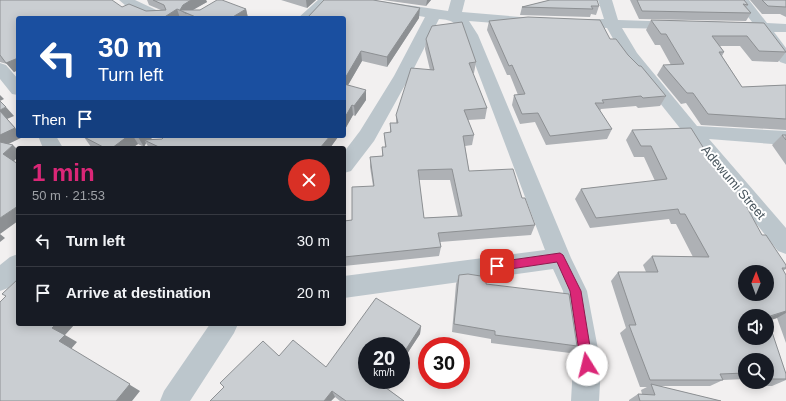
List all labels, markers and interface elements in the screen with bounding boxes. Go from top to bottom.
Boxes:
icon: left [32,32,84,84]
text: 30 m [98,32,162,63]
text: Turn left [98,65,163,85]
icon: arrive [74,108,96,130]
text: Then [32,111,66,128]
street label: Adewumi Street [698,142,769,223]
text: 1 min [32,159,95,186]
button: close [288,159,330,201]
text: 50 m · 21:53 [32,188,105,203]
icon: left [32,230,54,252]
text: Turn left [66,232,125,249]
text: 30 m [297,232,330,249]
pin [480,249,514,283]
icon: arrive [486,255,508,277]
north arrow [738,265,774,301]
map controls [738,265,774,389]
icon: arrive [32,282,54,304]
text: Arrive at destination [66,284,211,301]
text: 20 m [297,284,330,301]
button: sound [738,309,774,345]
speed limit sign: 30 [418,337,470,389]
position arrow [566,344,608,386]
text: 20 [373,347,395,369]
button: search [738,353,774,389]
text: km/h [373,367,395,378]

